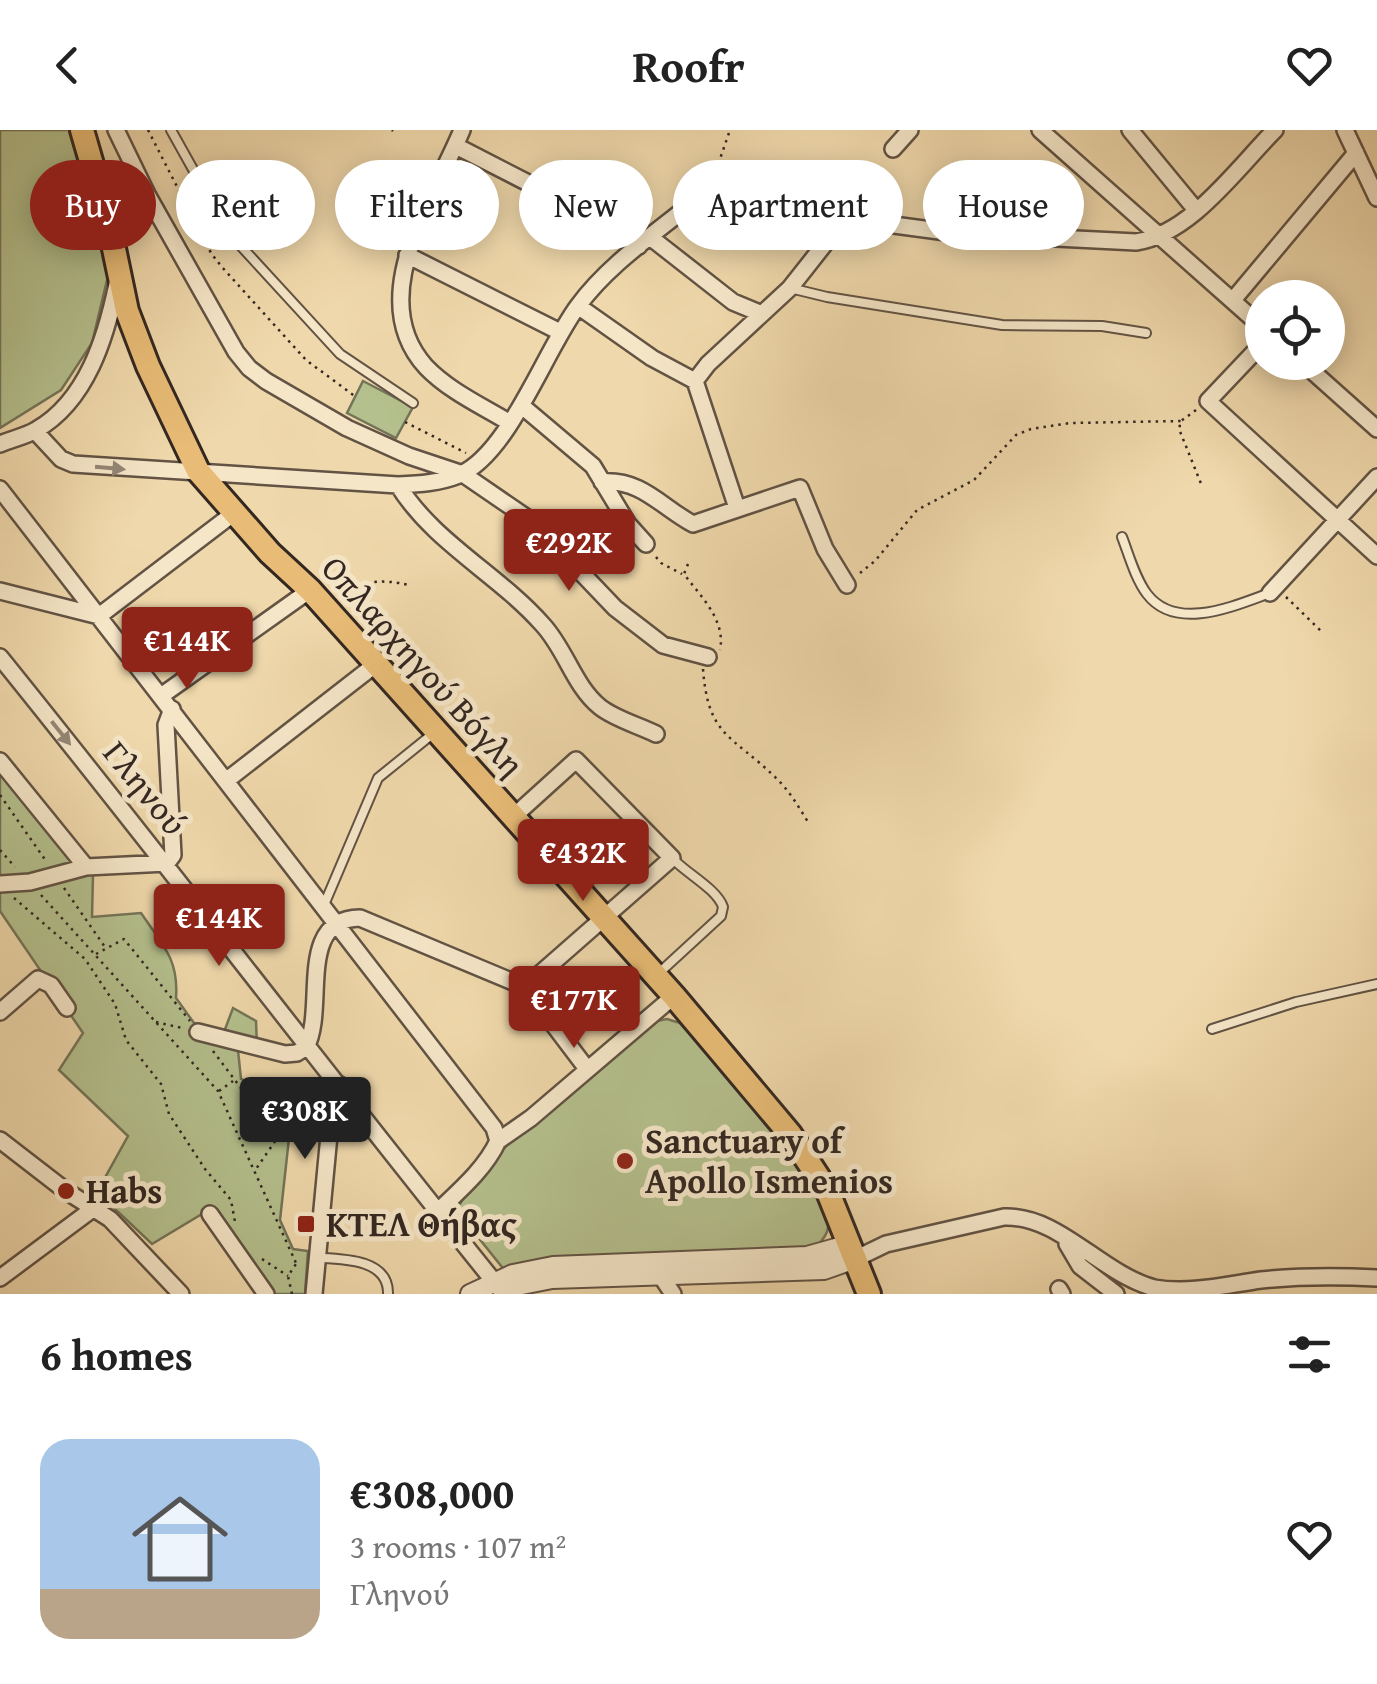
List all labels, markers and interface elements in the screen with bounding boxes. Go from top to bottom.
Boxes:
text: Roofr [632,33,745,98]
icon: back [40,38,95,93]
icon: heart [1282,38,1337,93]
chip: Buy [30,160,156,250]
chip: Rent [176,160,315,250]
chip: Filters [335,160,499,250]
chip: New [519,160,653,250]
chip: Apartment [673,160,903,250]
chip: House [923,160,1084,250]
map controls [1245,280,1345,380]
button: locate [1245,280,1345,380]
one-way arrow [94,460,126,476]
pin: €292K [499,509,639,594]
text: €292K [526,518,612,565]
street label: Οπλαρχηγού Βόγλη [310,544,537,788]
pin: €144K [117,607,257,692]
text: €144K [144,616,230,663]
one-way arrow [50,720,71,745]
street label: Γληνού [91,729,199,846]
pin: €432K [513,819,653,904]
text: €432K [540,828,626,875]
pin: €144K [149,884,289,969]
text: €144K [176,893,262,940]
pin: €177K [504,966,644,1051]
text: €177K [531,975,617,1022]
pin: €308K [235,1077,375,1162]
text: €308K [262,1086,348,1133]
place label: Sanctuary of Apollo Ismenios [645,1115,893,1206]
marker: Sanctuary of Apollo Ismenios [614,1150,636,1172]
place label: Habs [86,1165,162,1216]
marker: Habs [55,1180,77,1202]
place label: ΚΤΕΛ Θήβας [326,1198,518,1249]
marker: ΚΤΕΛ Θήβας [295,1213,317,1235]
text: 6 homes [40,1324,193,1385]
icon: filters [1282,1327,1337,1382]
text: €308,000 [350,1462,514,1523]
icon: home [120,1479,240,1599]
icon: heart [1282,1512,1337,1567]
text: 3 rooms · 107 m² [350,1523,566,1570]
text: Γληνού [350,1570,449,1617]

